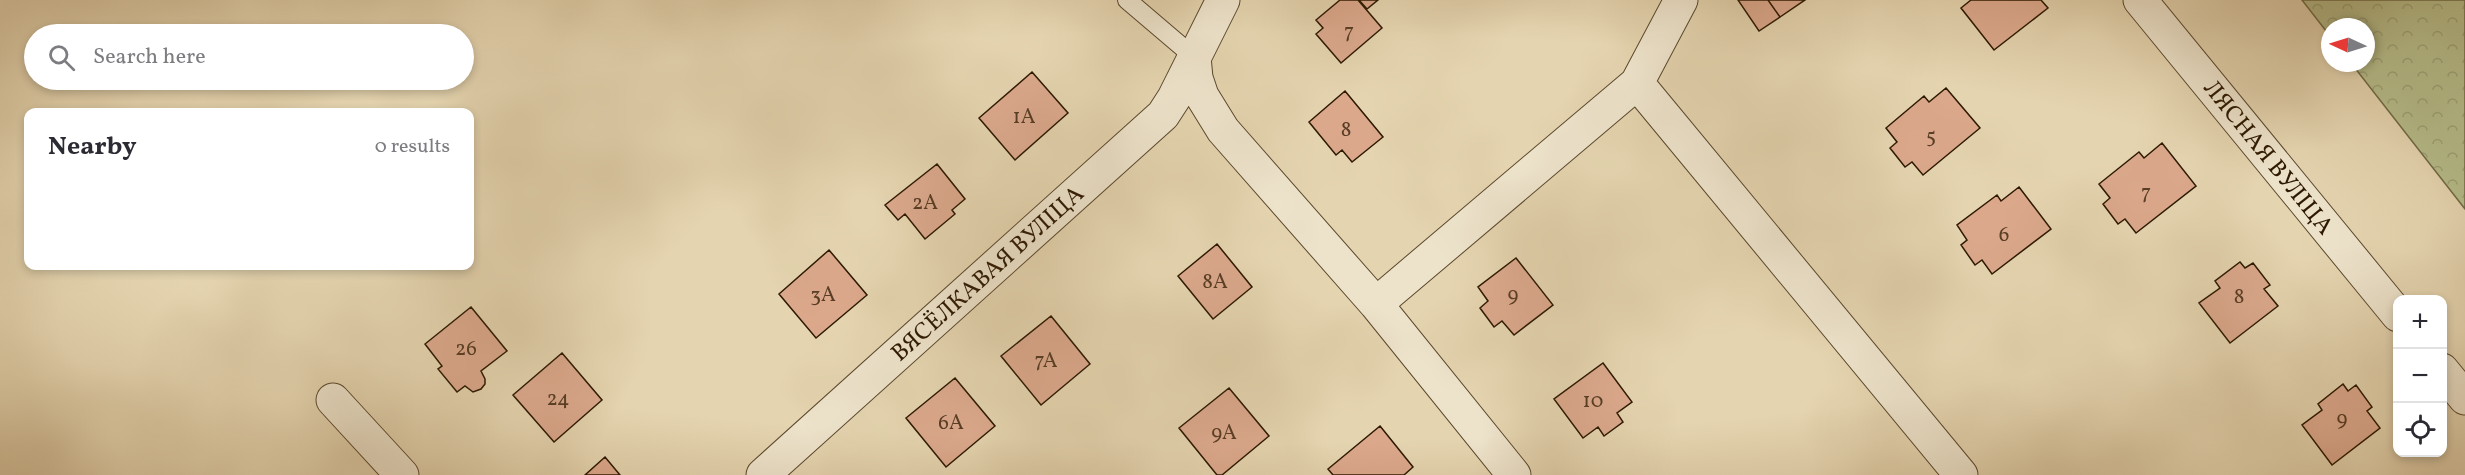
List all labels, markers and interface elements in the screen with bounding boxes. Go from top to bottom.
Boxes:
house number: 7 [1344,18,1354,47]
north arrow [2321,18,2375,72]
search box [24,24,474,90]
icon: search [45,41,78,74]
text: Search here [93,42,206,73]
street label: ЛЯСНАЯ ВУЛІЦА [2194,73,2341,243]
house number: 1А [1013,103,1036,132]
house number: 8 [1341,116,1351,145]
house number: 5 [1926,122,1936,151]
text: Nearby [48,129,137,165]
text: 0 results [375,133,450,161]
street label: ВЯСЁЛКАВАЯ ВУЛІЦА [884,178,1092,371]
house number: 7 [2141,179,2151,208]
house number: 2А [912,189,938,218]
house number: 6 [1999,221,2009,250]
house number: 8А [1202,268,1228,297]
house number: 3А [810,281,836,310]
house number: 9 [1508,281,1519,310]
house number: 8 [2234,283,2244,312]
map controls [2393,295,2447,457]
button: + [2393,295,2447,349]
house number: 26 [455,335,477,364]
house number: 7А [1035,347,1058,376]
button: − [2393,349,2447,403]
house number: 24 [546,385,570,414]
house number: 10 [1583,387,1603,416]
button: locate [2393,403,2447,457]
house number: 9 [2337,405,2348,434]
house number: 6А [938,409,964,438]
house number: 9А [1211,419,1237,448]

